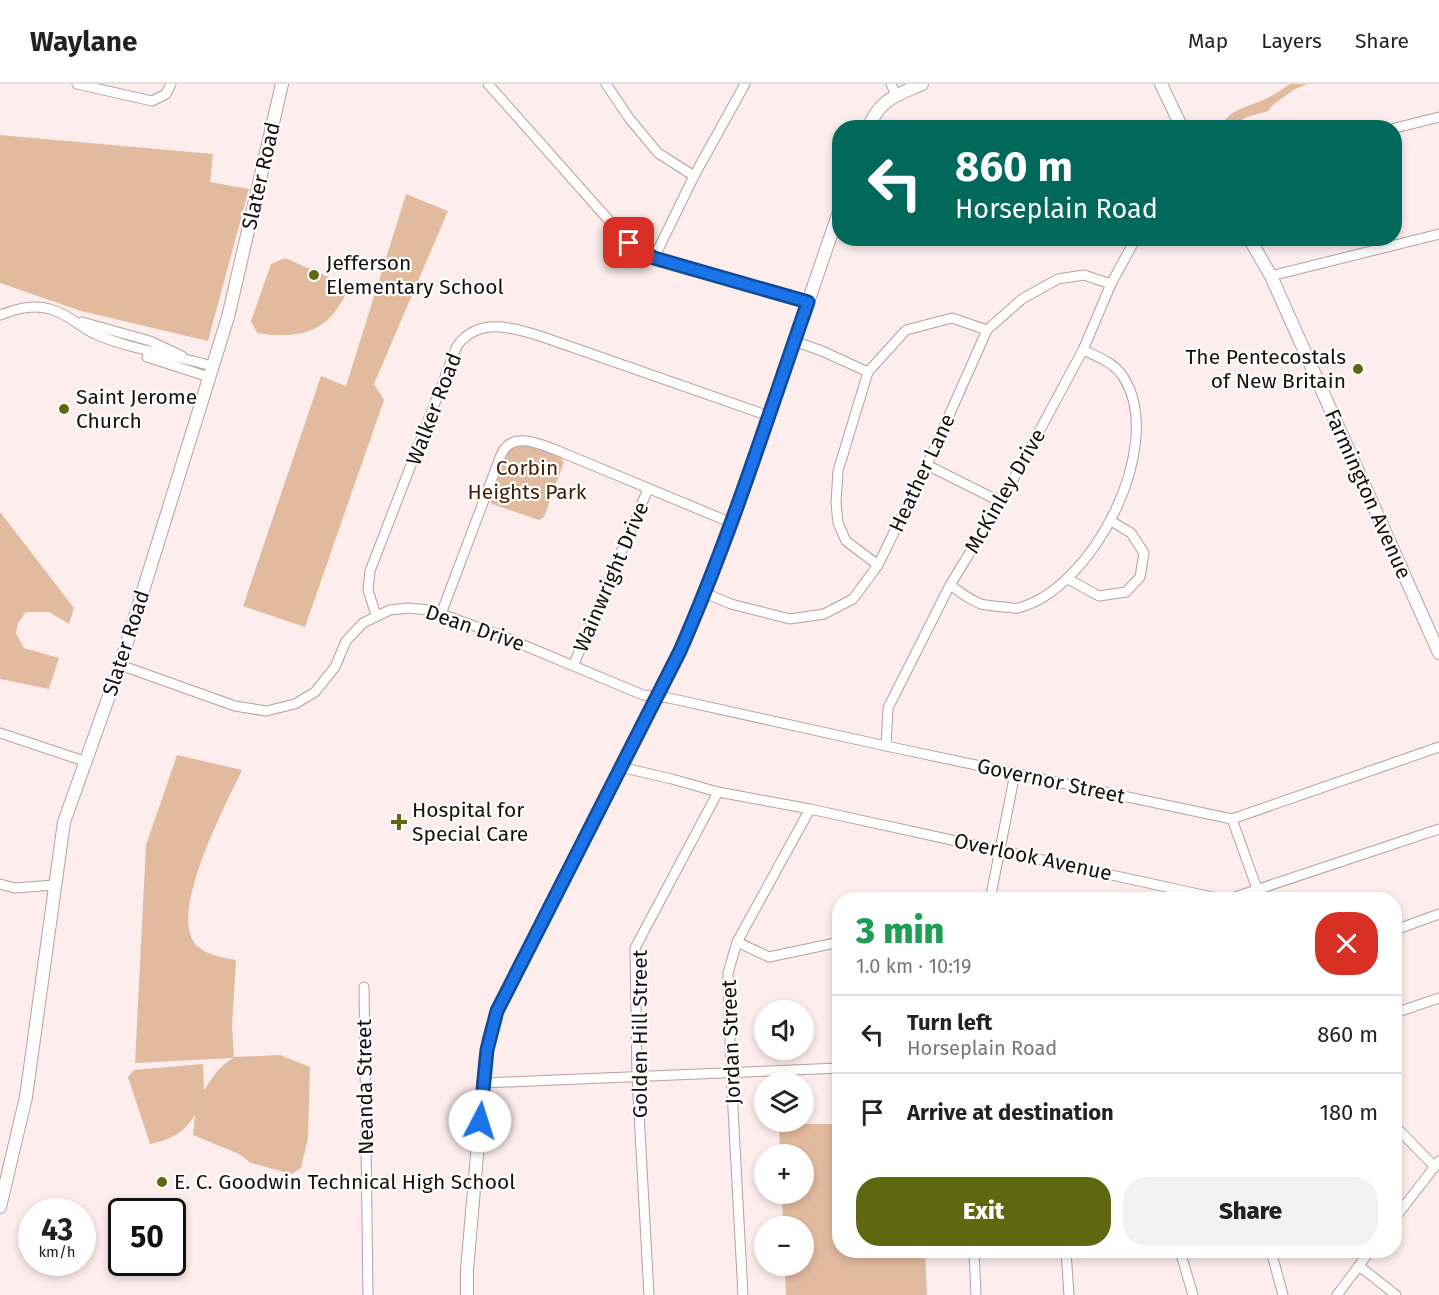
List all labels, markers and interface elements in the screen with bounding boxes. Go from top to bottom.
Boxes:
text: Waylane [30,25,137,58]
text: Map [1188,28,1228,54]
text: Layers [1261,28,1322,54]
text: Share [1355,28,1409,54]
street label: Slater Road [236,120,286,232]
text: 860 m [955,142,1073,192]
icon: left [856,144,934,222]
text: Horseplain Road [955,193,1158,225]
pin [603,217,654,268]
icon: arrive [612,226,645,259]
place label: Jefferson Elementary School [326,250,504,300]
marker: Jefferson Elementary School [307,268,321,282]
place label: The Pentecostals of New Britain [1185,344,1346,394]
street label: Walker Road [401,349,467,469]
marker: The Pentecostals of New Britain [1351,362,1365,376]
place label: Saint Jerome Church [76,384,197,434]
marker: Saint Jerome Church [57,402,71,416]
street label: Farmington Avenue [1319,405,1417,583]
street label: Heather Lane [883,410,961,536]
street label: McKinley Drive [959,424,1051,558]
park label: Corbin Heights Park [467,455,587,505]
street label: Wainwright Drive [568,498,654,656]
street label: Slater Road [97,587,155,699]
street label: Dean Drive [422,599,528,657]
street label: Governor Street [975,753,1128,809]
place label: Hospital for Special Care [412,797,528,847]
marker: Hospital for Special Care [390,813,408,831]
street label: Overlook Avenue [952,828,1114,886]
text: 3 min [856,909,944,953]
button: close [1315,912,1378,975]
street label: Golden Hill Street [627,949,653,1118]
text: 1.0 km · 10:19 [856,954,971,978]
street label: Jordan Street [716,979,746,1105]
map controls [754,1000,814,1276]
button: sound [754,1000,814,1060]
text: Turn left [907,1009,992,1036]
street label: Neanda Street [351,1018,379,1155]
icon: left [856,1018,889,1051]
text: 860 m [1317,1021,1378,1048]
text: Horseplain Road [907,1036,1057,1060]
button: layers [754,1072,814,1132]
position arrow [448,1089,512,1153]
icon: arrive [856,1096,889,1129]
text: Arrive at destination [907,1099,1114,1126]
text: 180 m [1319,1099,1378,1126]
button: + [754,1144,814,1204]
place label: E. C. Goodwin Technical High School [174,1169,515,1195]
marker: E. C. Goodwin Technical High School [155,1175,169,1189]
button: Exit [856,1177,1111,1246]
button: Share [1123,1177,1378,1246]
speed limit sign: 50 [108,1198,186,1276]
text: 43 [41,1212,73,1248]
button: − [754,1216,814,1276]
text: km/h [38,1243,76,1261]

